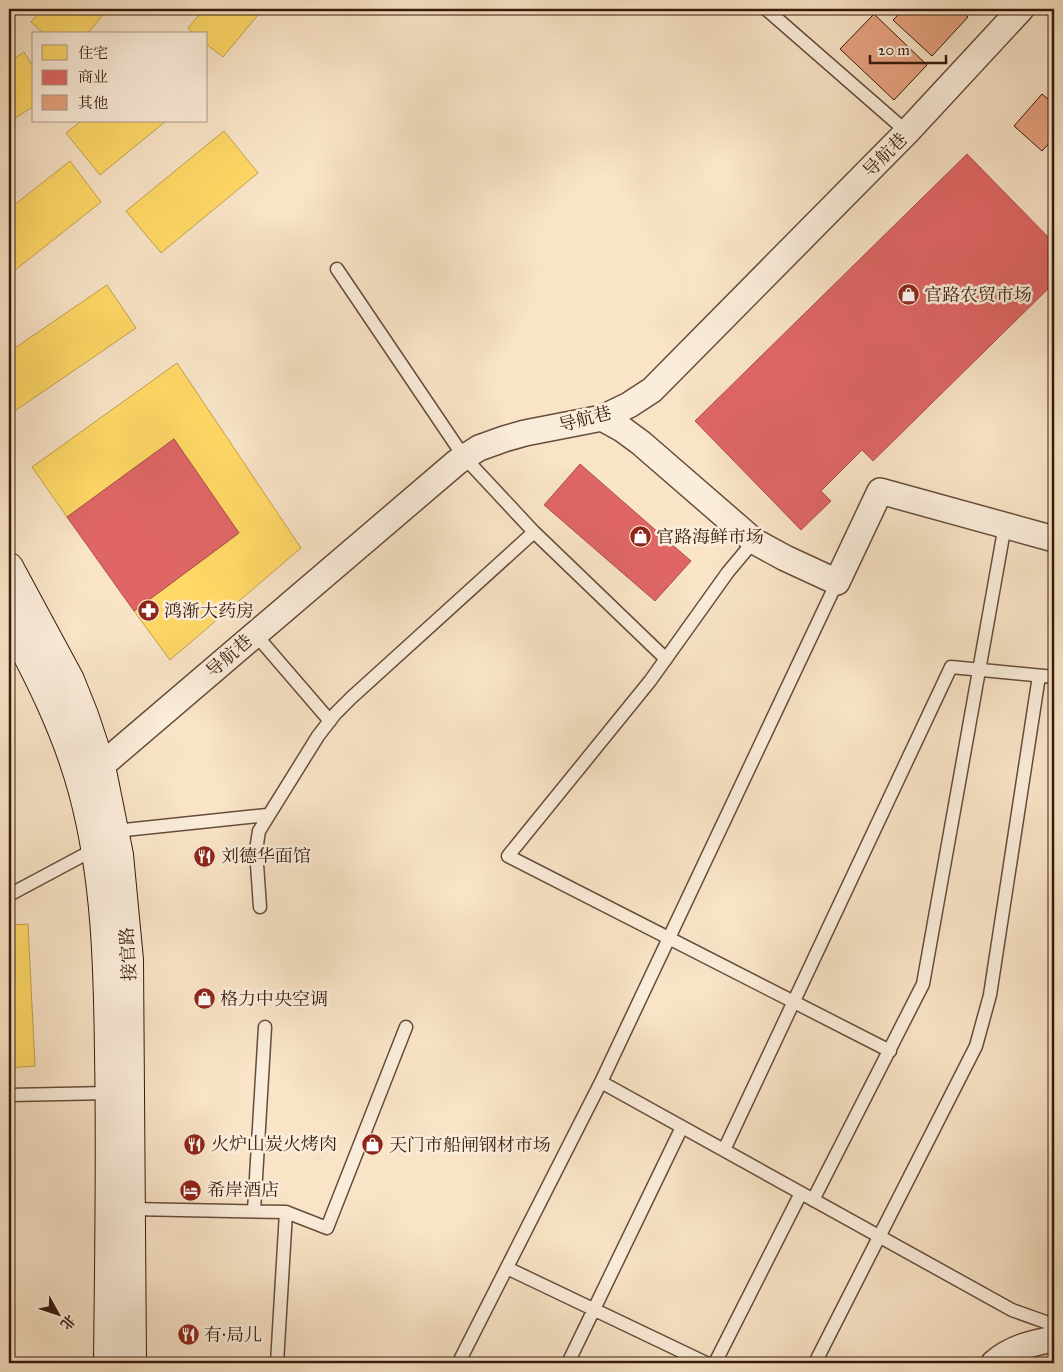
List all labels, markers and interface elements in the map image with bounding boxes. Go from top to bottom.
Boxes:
legend [32,32,208,122]
scale bar [870,32,947,64]
text: 20 m [878,41,910,59]
text: 住宅 [78,44,108,62]
text: 商业 [78,68,108,86]
text: 其他 [78,94,108,112]
street label: 导航巷 [858,128,912,182]
shop icon: 官路农贸市场 [896,283,920,307]
place label: 官路农贸市场 [924,284,1032,306]
street label: 导航巷 [556,401,614,437]
shop icon: 官路海鲜市场 [628,525,652,549]
place label: 官路海鲜市场 [656,526,764,548]
pharmacy icon: 鸿渐大药房 [136,599,160,623]
place label: 鸿渐大药房 [164,600,254,622]
street label: 导航巷 [201,630,257,682]
restaurant icon: 刘德华面馆 [193,844,217,868]
place label: 刘德华面馆 [221,845,311,867]
street label: 接官路 [116,926,140,982]
shop icon: 格力中央空调 [192,987,216,1011]
place label: 格力中央空调 [220,988,328,1010]
restaurant icon: 火炉山炭火烤肉 [183,1132,207,1156]
place label: 火炉山炭火烤肉 [211,1133,337,1155]
shop icon: 天门市船闸钢材市场 [361,1133,385,1157]
place label: 天门市船闸钢材市场 [389,1134,551,1156]
hotel icon: 希岸酒店 [179,1178,203,1202]
place label: 希岸酒店 [207,1179,279,1201]
north arrow [32,1290,82,1340]
text: 北 [57,1311,79,1333]
restaurant icon: 有·局儿 [176,1323,200,1347]
place label: 有·局儿 [204,1324,262,1346]

